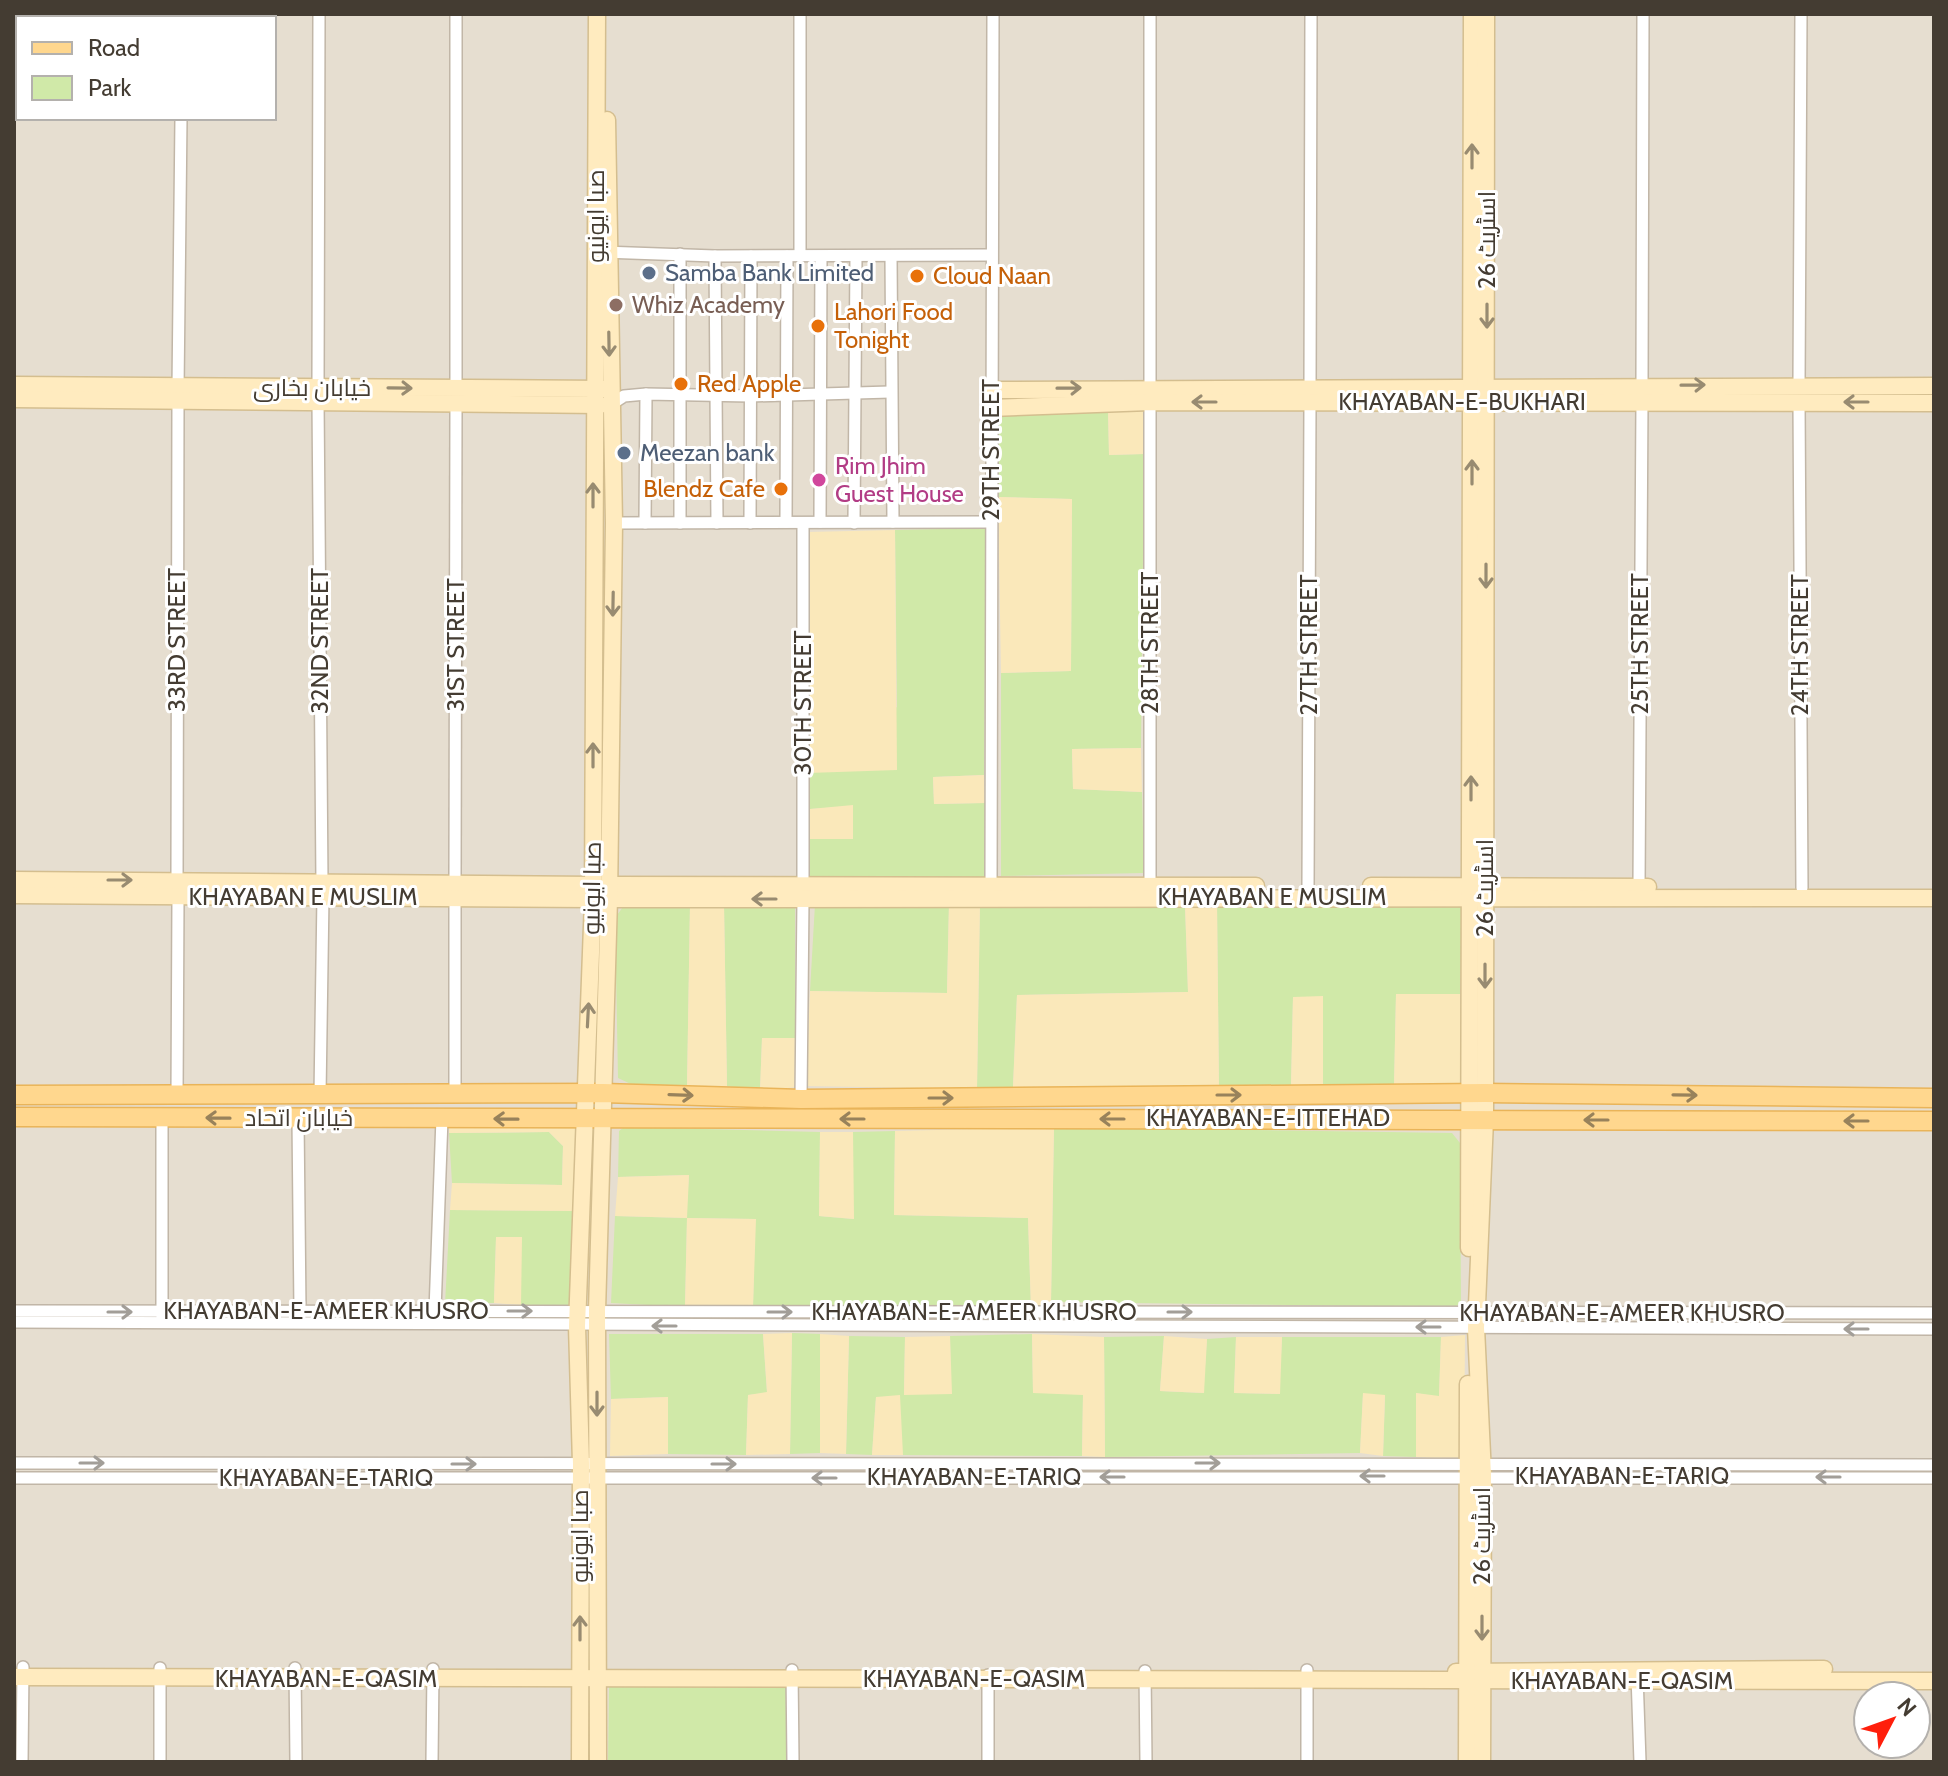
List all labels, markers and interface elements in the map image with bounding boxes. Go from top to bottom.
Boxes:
legend [16,16,276,120]
text: Road [88,33,140,62]
text: Park [88,73,131,102]
one-way arrow [1464,143,1480,170]
street label: صبا ایونیو [581,169,610,263]
street label: اسٹریٹ 26 [1472,191,1501,289]
place label: Samba Bank Limited [665,258,874,287]
place label: Cloud Naan [933,261,1051,290]
marker: Samba Bank Limited [640,264,658,282]
marker: Cloud Naan [908,267,926,285]
place label: Whiz Academy [632,290,785,319]
marker: Whiz Academy [607,296,625,314]
place label: Lahori Food Tonight [834,297,953,354]
one-way arrow [1479,302,1495,329]
marker: Lahori Food Tonight [809,317,827,335]
one-way arrow [602,330,617,357]
place label: Red Apple [697,369,801,398]
street label: خیابان بخاری [253,373,371,402]
marker: Red Apple [672,375,690,393]
one-way arrow [1679,378,1706,393]
street label: 29TH STREET [976,379,1005,521]
one-way arrow [386,380,413,396]
one-way arrow [1055,380,1082,396]
street label: KHAYABAN-E-BUKHARI [1338,387,1586,416]
one-way arrow [1191,394,1218,410]
one-way arrow [1843,394,1870,410]
place label: Meezan bank [640,438,775,467]
marker: Meezan bank [615,444,633,462]
place label: Rim Jhim Guest House [835,451,964,508]
one-way arrow [1464,459,1480,486]
marker: Rim Jhim Guest House [810,471,828,489]
place label: Blendz Cafe [643,474,765,503]
marker: Blendz Cafe [772,480,790,498]
one-way arrow [585,482,601,509]
one-way arrow [1478,562,1494,589]
street label: 33RD STREET [162,568,191,712]
street label: 32ND STREET [305,568,334,714]
street label: 28TH STREET [1135,571,1164,714]
street label: 25TH STREET [1625,573,1654,715]
street label: 27TH STREET [1294,574,1323,715]
street label: 24TH STREET [1785,574,1814,716]
street label: 31ST STREET [441,578,470,712]
one-way arrow [605,590,621,617]
street label: 30TH STREET [788,630,817,776]
one-way arrow [585,742,601,769]
one-way arrow [1463,775,1479,802]
street label: اسٹریٹ 26 [1470,839,1499,937]
street label: صبا ایونیو [576,841,607,935]
one-way arrow [106,872,133,888]
street label: KHAYABAN E MUSLIM [189,882,417,911]
street label: KHAYABAN E MUSLIM [1158,882,1386,911]
one-way arrow [751,891,778,907]
one-way arrow [1477,962,1493,989]
one-way arrow [580,1002,595,1029]
one-way arrow [1215,1087,1242,1103]
one-way arrow [1671,1087,1698,1103]
one-way arrow [667,1088,694,1103]
one-way arrow [927,1090,954,1106]
street label: خیابان اتحاد [245,1103,353,1132]
street label: KHAYABAN-E-ITTEHAD [1146,1103,1390,1132]
one-way arrow [205,1110,232,1126]
one-way arrow [493,1111,520,1127]
one-way arrow [839,1111,866,1127]
one-way arrow [1099,1111,1126,1127]
one-way arrow [1583,1112,1610,1128]
one-way arrow [1843,1113,1870,1129]
street label: KHAYABAN-E-AMEER KHUSRO [163,1296,489,1325]
street label: KHAYABAN-E-AMEER KHUSRO [811,1297,1137,1326]
street label: KHAYABAN-E-AMEER KHUSRO [1459,1298,1785,1327]
one-way arrow [506,1303,533,1319]
one-way arrow [106,1304,133,1319]
one-way arrow [766,1304,793,1320]
one-way arrow [1166,1304,1193,1320]
one-way arrow [651,1318,678,1334]
one-way arrow [1415,1319,1442,1335]
one-way arrow [1843,1321,1870,1337]
one-way arrow [589,1390,605,1417]
one-way arrow [78,1455,105,1471]
one-way arrow [1194,1455,1221,1471]
one-way arrow [450,1456,477,1472]
one-way arrow [710,1456,737,1472]
street label: KHAYABAN-E-TARIQ [1515,1461,1729,1490]
street label: KHAYABAN-E-TARIQ [867,1462,1081,1491]
street label: KHAYABAN-E-TARIQ [219,1463,433,1492]
one-way arrow [1359,1468,1386,1484]
one-way arrow [1099,1469,1126,1485]
one-way arrow [1815,1469,1842,1485]
one-way arrow [811,1470,838,1486]
street label: اسٹریٹ 26 [1467,1487,1496,1585]
street label: صبا ایونیو [565,1489,594,1583]
one-way arrow [1474,1614,1490,1641]
one-way arrow [572,1615,588,1642]
street label: KHAYABAN-E-QASIM [215,1664,437,1693]
street label: KHAYABAN-E-QASIM [863,1664,1085,1693]
street label: KHAYABAN-E-QASIM [1511,1666,1733,1695]
north arrow [1852,1680,1932,1760]
text: N [1891,1692,1922,1722]

